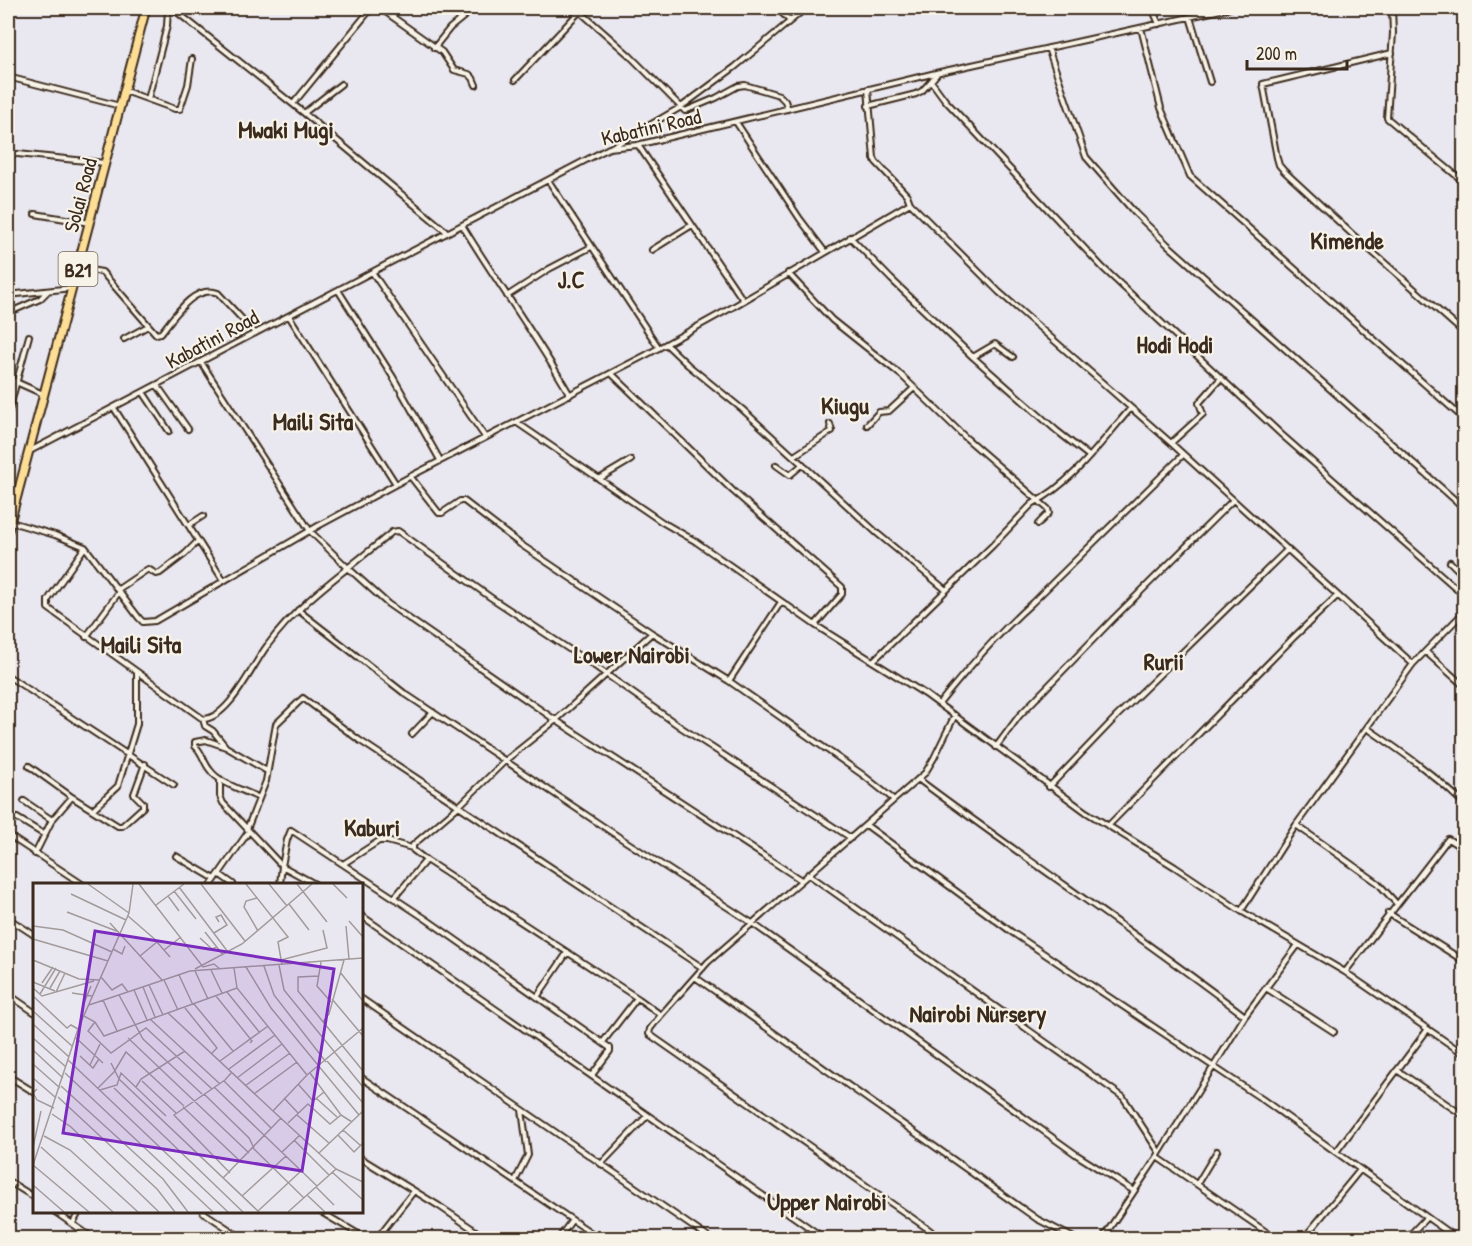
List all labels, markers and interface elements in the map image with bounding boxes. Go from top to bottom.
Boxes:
scale bar [1247,33,1348,71]
text: 200 m [1256,41,1297,66]
street label: Kabatini Road [598,101,704,153]
district label: Mwaki Mugi [238,113,334,146]
street label: Solai Road [56,155,104,235]
district label: Kimende [1310,224,1384,256]
road number: B21 [58,252,98,286]
district label: J.C [557,263,585,295]
street label: Kabatini Road [160,302,264,376]
district label: Hodi Hodi [1137,328,1213,360]
district label: Kiugu [821,389,869,422]
district label: Maili Sita [273,405,354,437]
district label: Maili Sita [101,628,182,660]
district label: Lower Nairobi [574,638,690,670]
district label: Rurii [1144,645,1184,677]
district label: Kaburi [344,811,400,843]
inset map [33,883,363,1213]
district label: Nairobi Nursery [909,997,1047,1030]
district label: Upper Nairobi [767,1185,887,1218]

